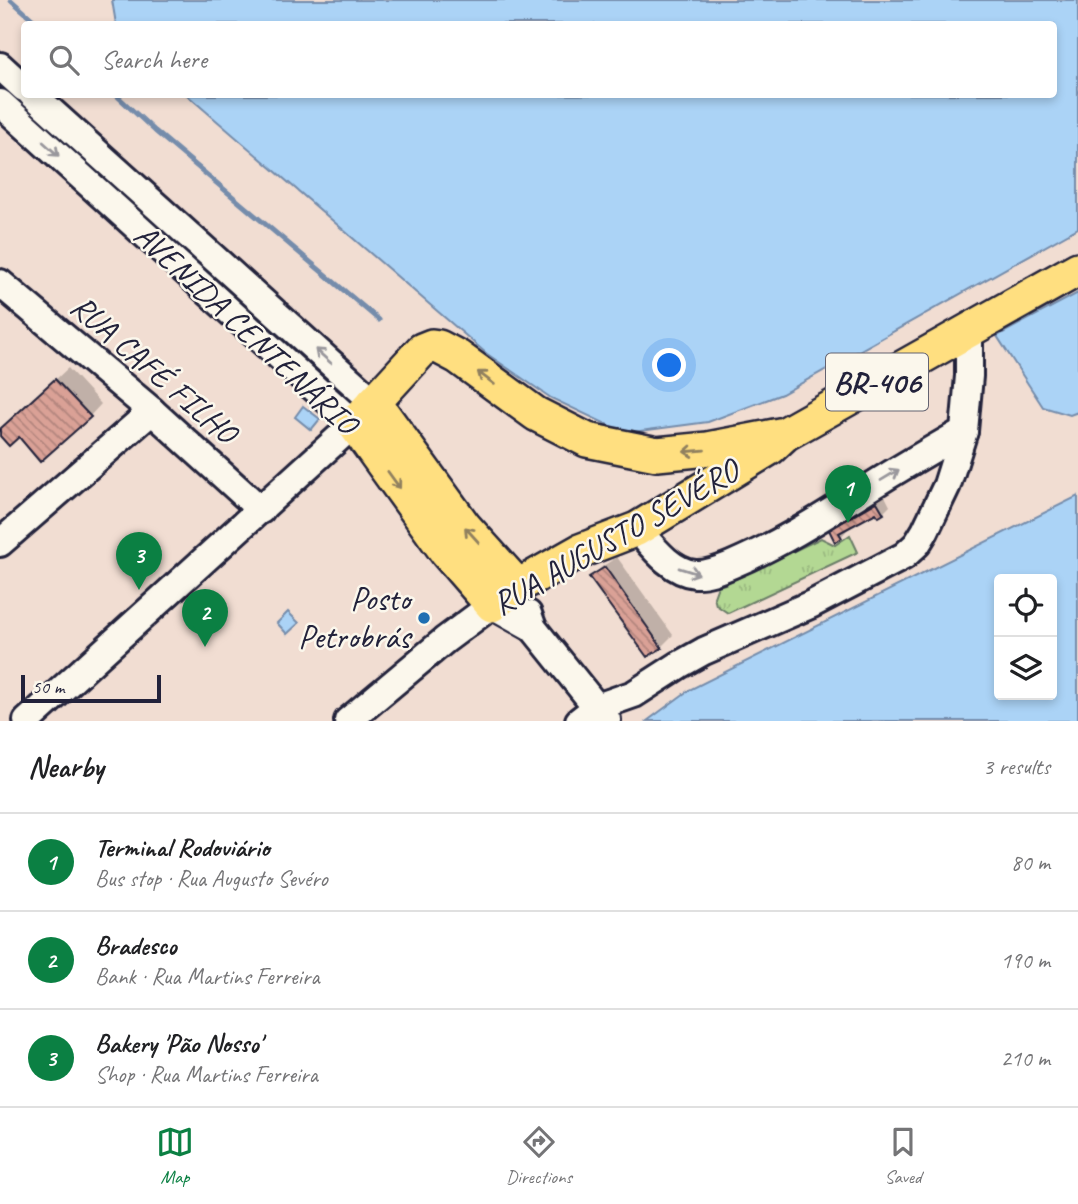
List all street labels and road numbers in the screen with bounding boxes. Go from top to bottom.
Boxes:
street label: AVENIDA CENTENÁRIO [125,214,369,446]
street label: RUA CAFÉ FILHO [62,285,249,455]
road number: BR-406 [826,354,928,410]
street label: RUA AUGUSTO SEVÉRO [484,448,749,625]

